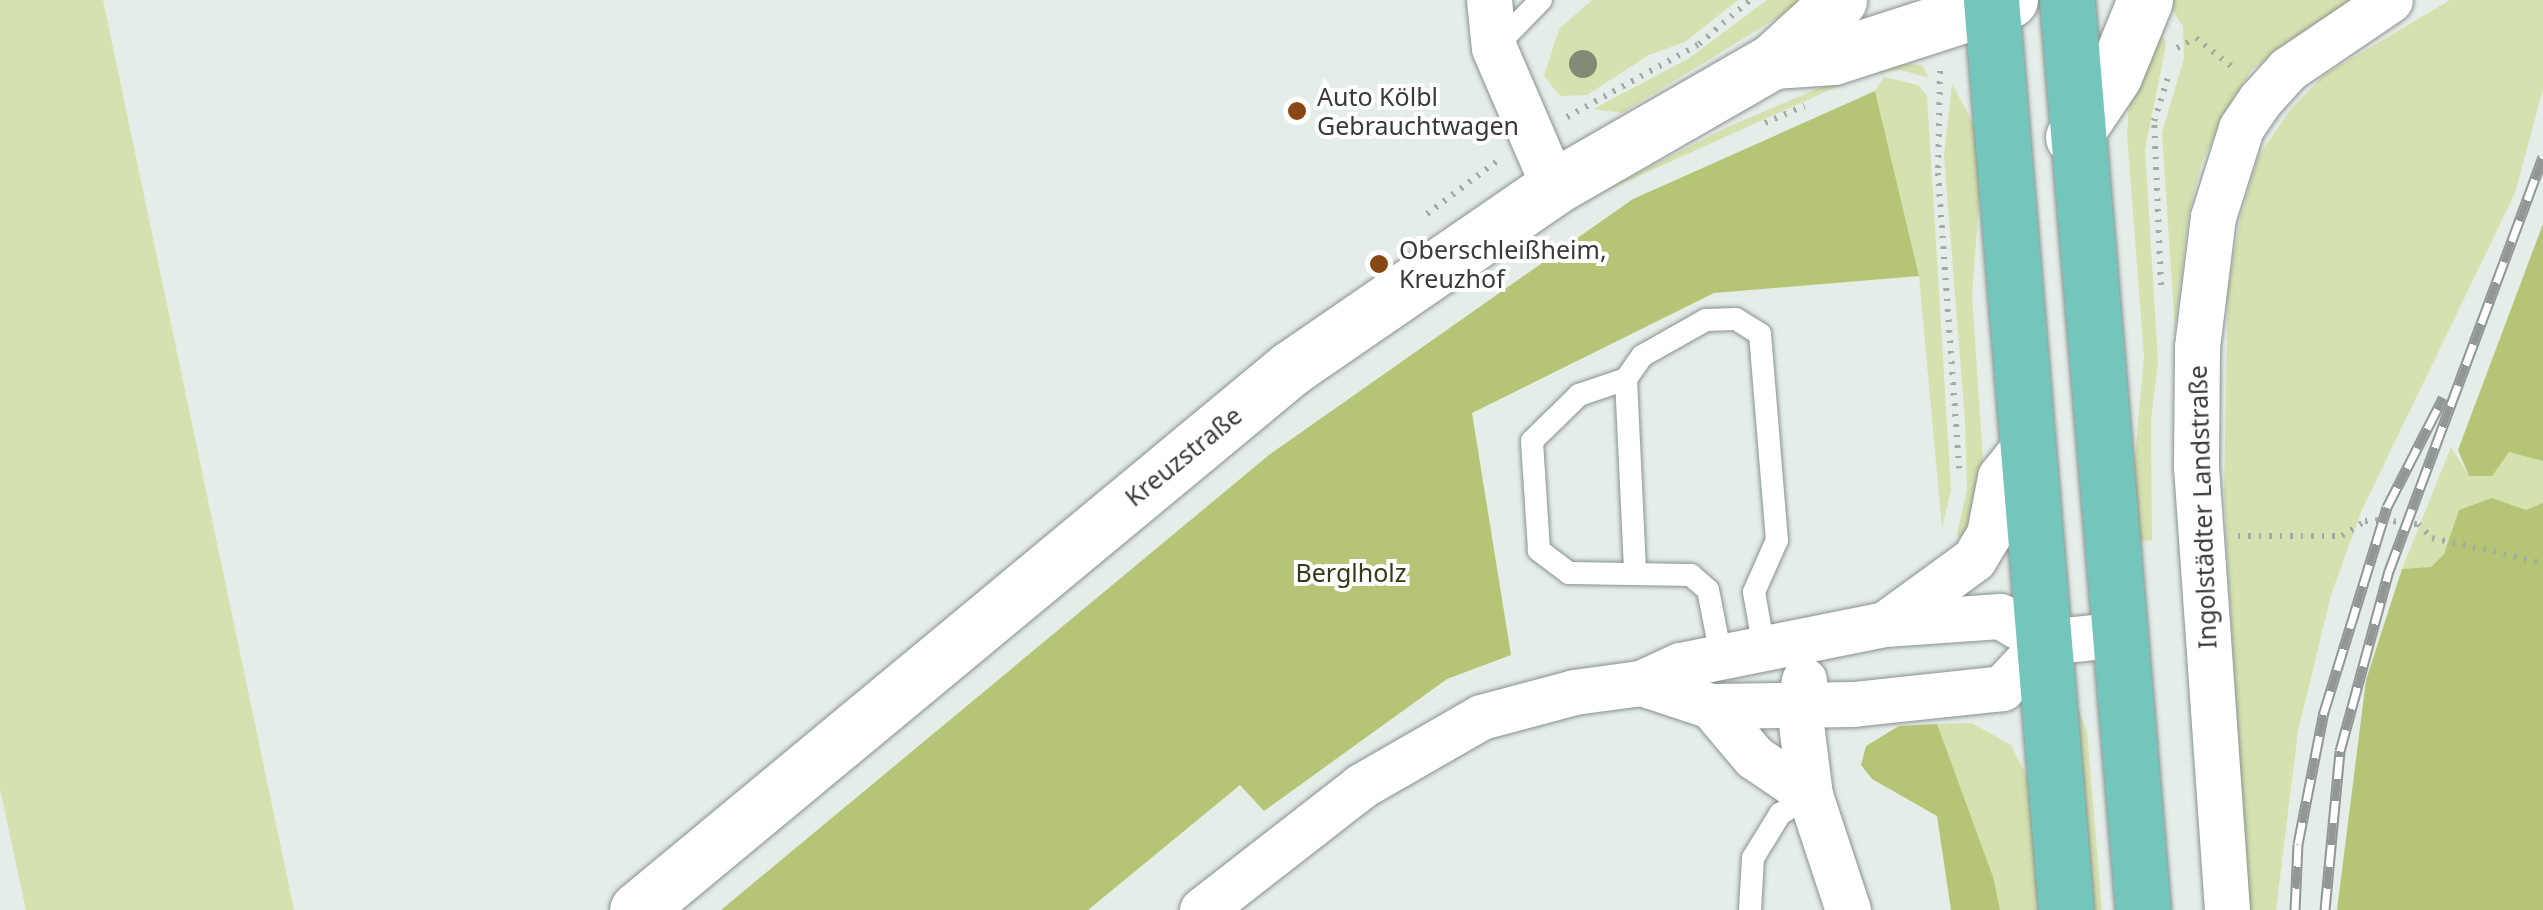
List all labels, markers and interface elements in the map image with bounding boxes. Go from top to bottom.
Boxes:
place label: Auto Kölbl Gebrauchtwagen [1317,82,1519,141]
marker: Auto Kölbl Gebrauchtwagen [1286,100,1308,122]
place label: Oberschleißheim, Kreuzhof [1399,235,1607,294]
marker: Oberschleißheim, Kreuzhof [1368,253,1390,275]
street label: Ingolstädter Landstraße [2182,365,2222,649]
street label: Kreuzstraße [1119,400,1247,512]
park label: Berglholz [1295,557,1407,587]

